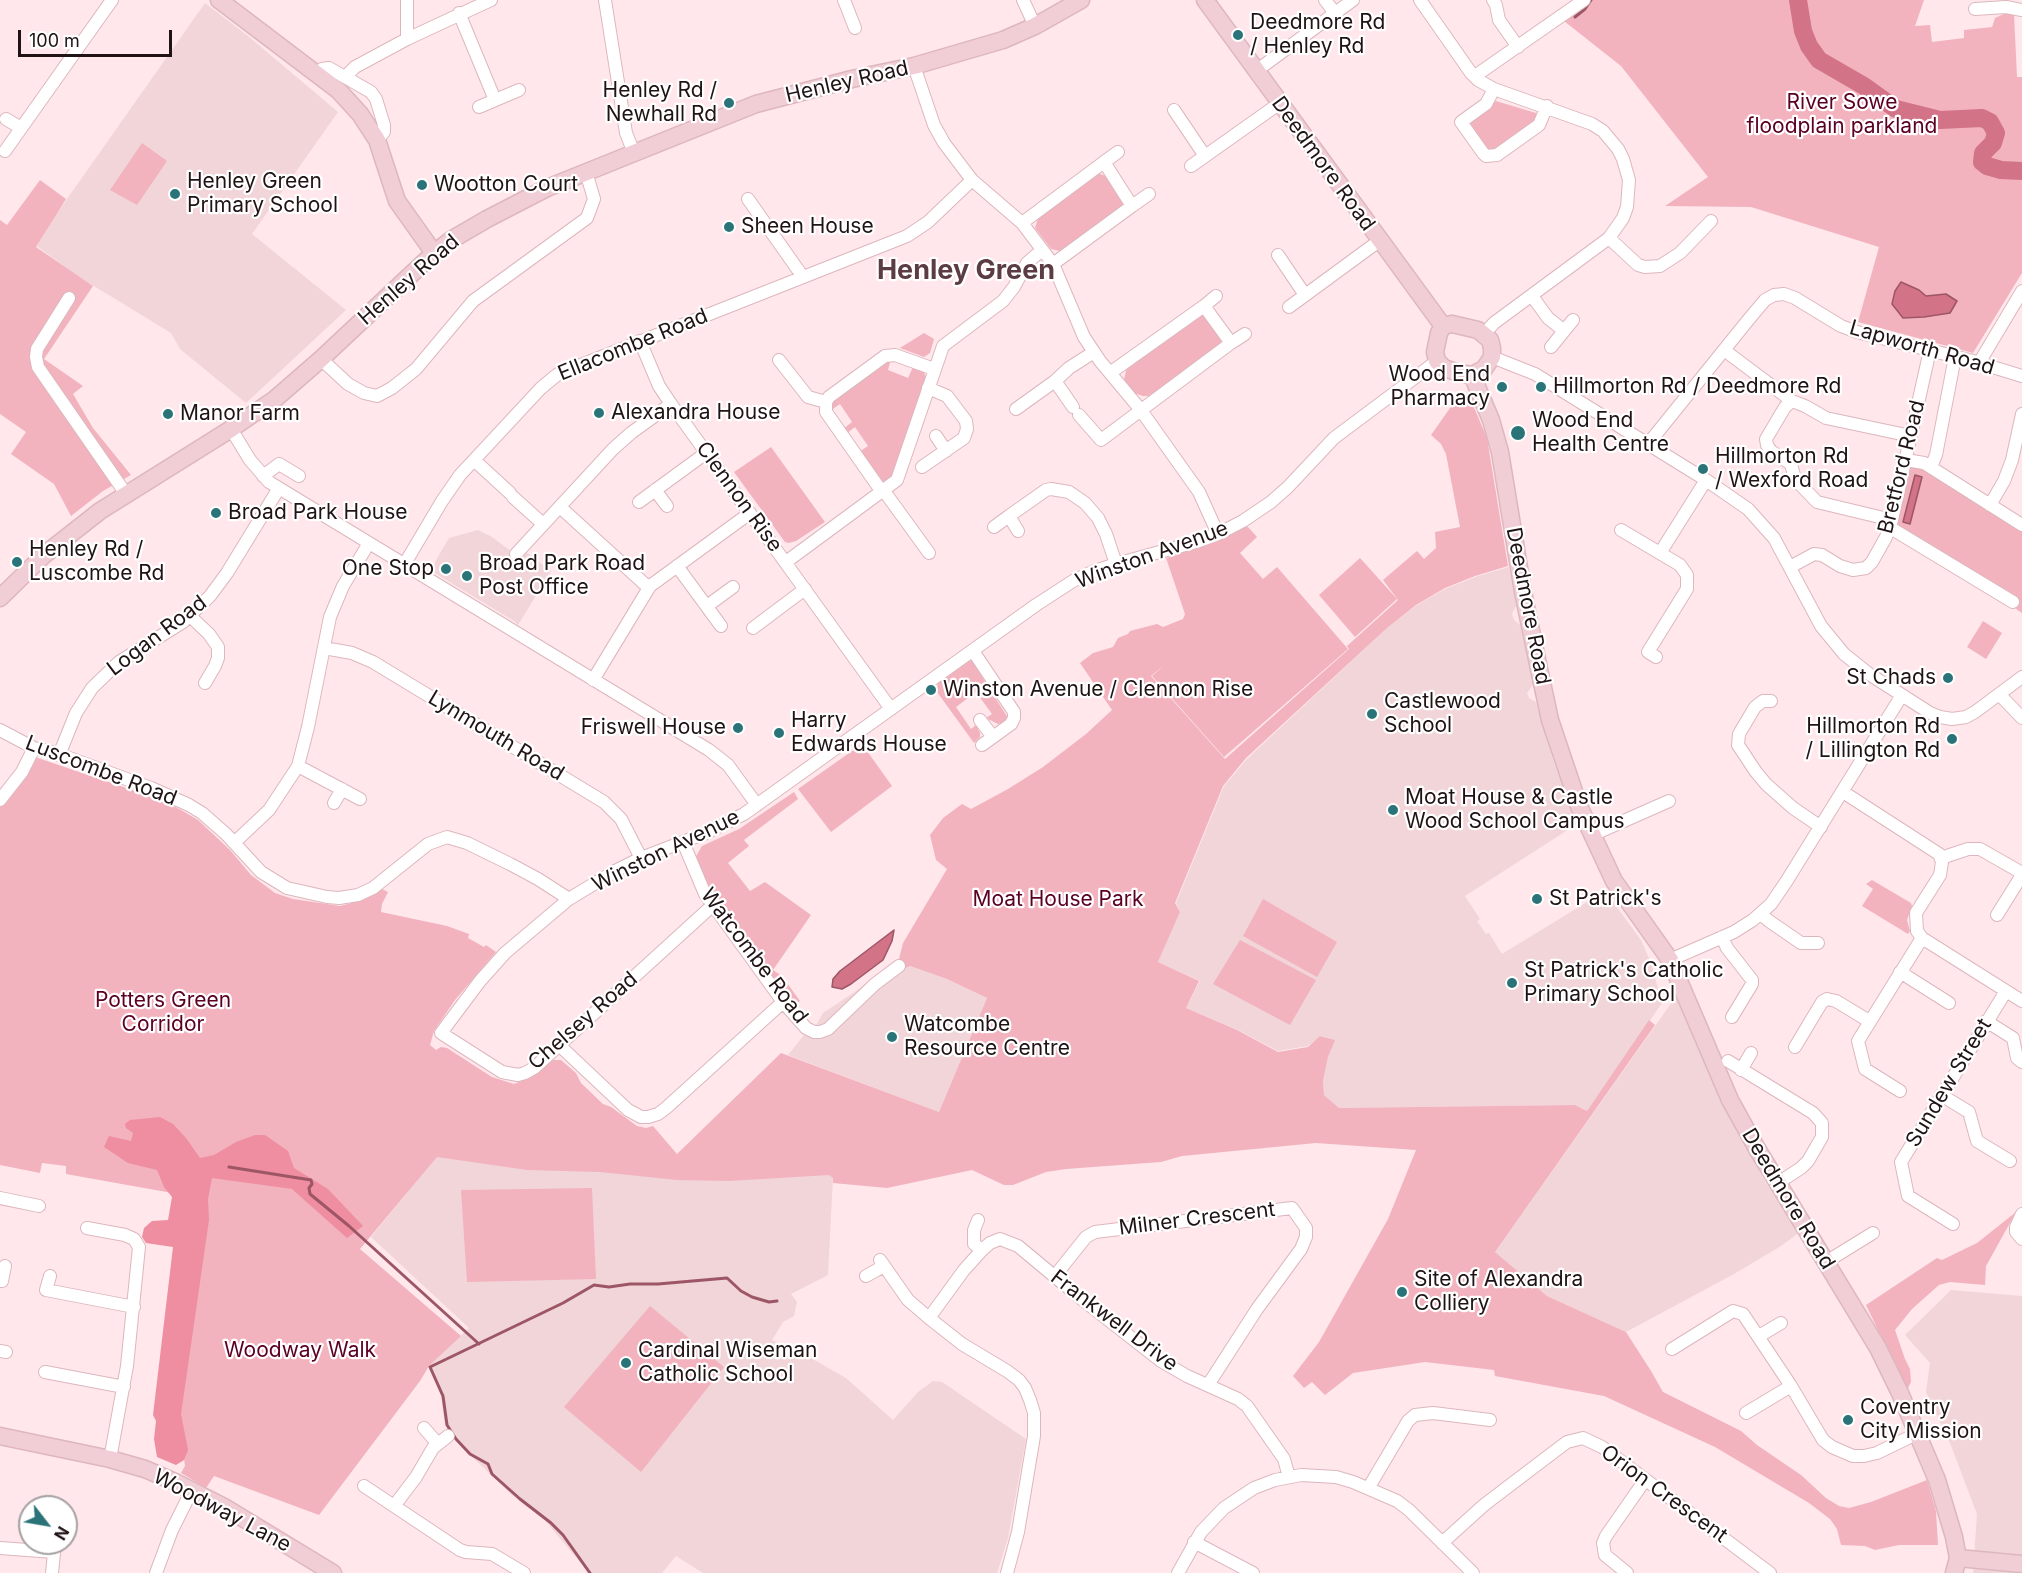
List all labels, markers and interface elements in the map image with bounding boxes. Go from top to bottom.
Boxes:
place label: Deedmore Rd / Henley Rd [1250,10,1385,60]
scale bar [21,18,176,56]
marker: Deedmore Rd / Henley Rd [1231,28,1245,42]
text: 100 m [29,30,80,51]
street label: Henley Road [783,56,911,108]
place label: Henley Rd / Newhall Rd [603,78,717,128]
park label: River Sowe floodplain parkland [1747,90,1937,140]
street label: Deedmore Road [1266,92,1380,236]
marker: Henley Rd / Newhall Rd [722,96,736,110]
place label: Henley Green Primary School [187,169,338,219]
place label: Wootton Court [434,172,578,198]
marker: Wootton Court [415,178,429,192]
marker: Henley Green Primary School [168,187,182,201]
place label: Sheen House [741,214,874,240]
marker: Sheen House [722,220,736,234]
street label: Henley Road [353,229,465,331]
district label: Henley Green [877,255,1055,287]
street label: Ellacombe Road [554,303,712,387]
street label: Lapworth Road [1847,315,1997,381]
place label: Wood End Pharmacy [1389,362,1490,412]
place label: Hillmorton Rd / Deedmore Rd [1553,374,1841,400]
marker: Wood End Pharmacy [1495,380,1509,394]
marker: Hillmorton Rd / Deedmore Rd [1534,380,1548,394]
street label: Bretford Road [1873,398,1931,536]
place label: Alexandra House [611,400,780,426]
place label: Manor Farm [180,401,300,427]
marker: Alexandra House [592,406,606,420]
marker: Manor Farm [161,407,175,421]
place label: Wood End Health Centre [1532,408,1669,458]
marker: Wood End Health Centre [1509,424,1527,442]
street label: Clennon Rise [691,437,787,557]
place label: Hillmorton Rd / Wexford Road [1715,444,1868,494]
marker: Hillmorton Rd / Wexford Road [1696,462,1710,476]
place label: Broad Park House [228,500,407,526]
marker: Broad Park House [209,506,223,520]
street label: Winston Avenue [1072,516,1232,594]
street label: Deedmore Road [1500,525,1556,687]
place label: Henley Rd / Luscombe Rd [29,537,164,587]
place label: Broad Park Road Post Office [479,551,645,601]
marker: Henley Rd / Luscombe Rd [10,555,24,569]
place label: One Stop [342,556,434,582]
marker: One Stop [439,562,453,576]
marker: Broad Park Road Post Office [460,569,474,583]
street label: Logan Road [102,590,212,682]
place label: St Chads [1846,665,1936,691]
marker: St Chads [1941,671,1955,685]
place label: Winston Avenue / Clennon Rise [943,677,1253,703]
marker: Winston Avenue / Clennon Rise [924,683,938,697]
street label: Lynmouth Road [424,686,568,786]
place label: Castlewood School [1384,689,1501,739]
marker: Castlewood School [1365,707,1379,721]
place label: Harry Edwards House [791,708,947,758]
place label: Hillmorton Rd / Lillington Rd [1805,714,1940,764]
place label: Friswell House [581,715,726,741]
marker: Friswell House [731,721,745,735]
marker: Harry Edwards House [772,726,786,740]
street label: Luscombe Road [22,731,180,811]
marker: Hillmorton Rd / Lillington Rd [1945,732,1959,746]
place label: Moat House & Castle Wood School Campus [1405,785,1625,835]
marker: Moat House & Castle Wood School Campus [1386,803,1400,817]
street label: Winston Avenue [588,804,744,898]
street label: Watcombe Road [695,883,813,1029]
place label: St Patrick's [1549,886,1662,912]
park label: Moat House Park [972,887,1144,913]
marker: St Patrick's [1530,892,1544,906]
place label: St Patrick's Catholic Primary School [1524,958,1724,1008]
street label: Chelsey Road [523,967,643,1075]
marker: St Patrick's Catholic Primary School [1505,976,1519,990]
park label: Potters Green Corridor [95,988,231,1038]
place label: Watcombe Resource Centre [904,1012,1070,1062]
street label: Sundew Street [1901,1014,1997,1152]
marker: Watcombe Resource Centre [885,1030,899,1044]
street label: Deedmore Road [1736,1124,1840,1274]
street label: Milner Crescent [1117,1197,1277,1241]
street label: Frankwell Drive [1045,1265,1183,1377]
place label: Site of Alexandra Colliery [1414,1267,1583,1317]
marker: Site of Alexandra Colliery [1395,1285,1409,1299]
park label: Woodway Walk [224,1338,376,1364]
place label: Cardinal Wiseman Catholic School [638,1338,818,1388]
marker: Cardinal Wiseman Catholic School [619,1356,633,1370]
place label: Coventry City Mission [1860,1395,1982,1445]
marker: Coventry City Mission [1841,1413,1855,1427]
street label: Orion Crescent [1596,1440,1732,1548]
street label: Woodway Lane [149,1464,295,1558]
north arrow [18,1495,78,1555]
text: N [50,1523,73,1544]

